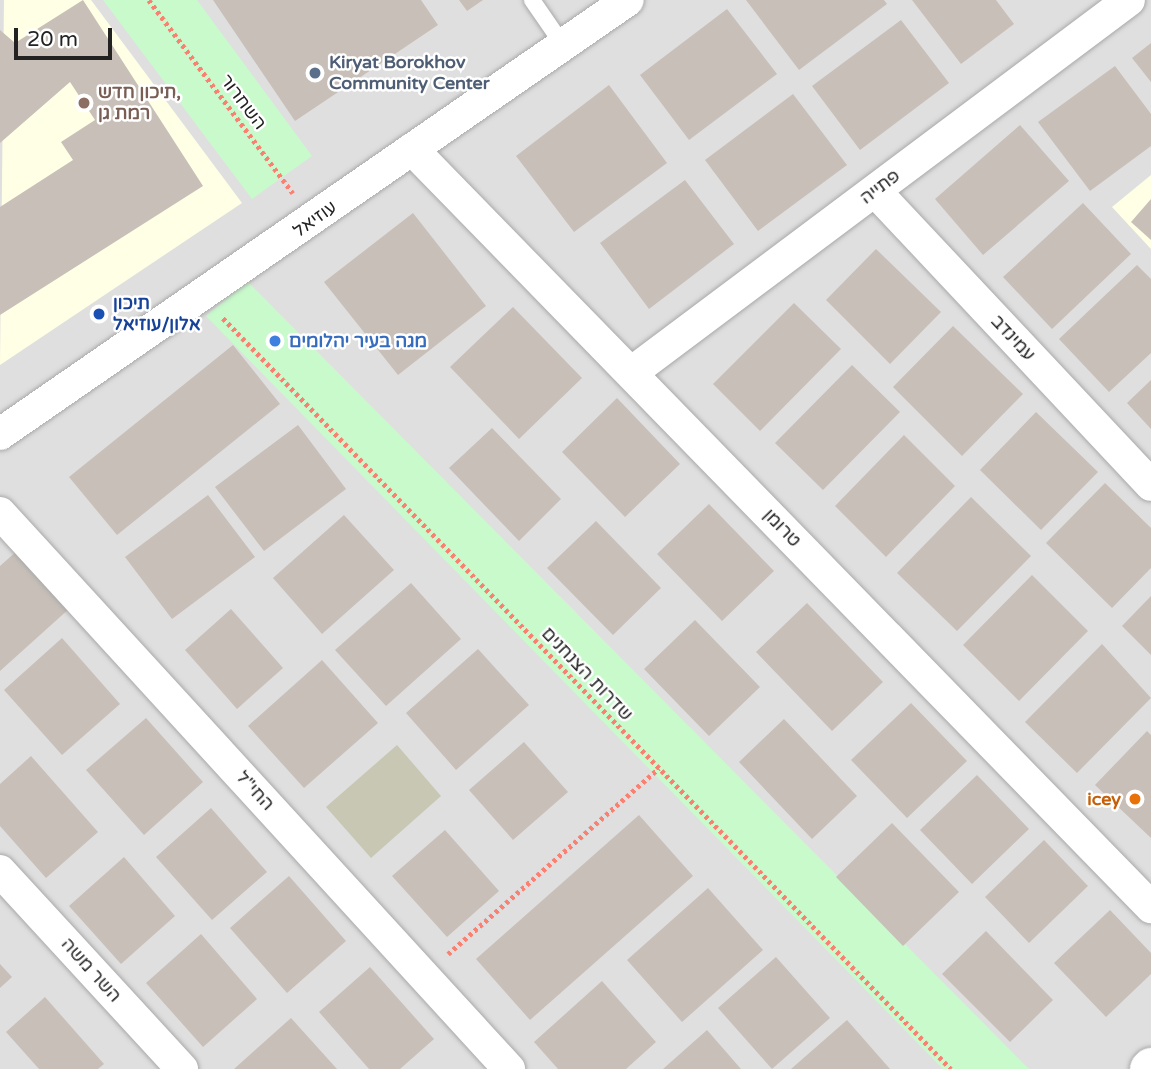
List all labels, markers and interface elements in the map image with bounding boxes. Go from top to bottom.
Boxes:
scale bar [18,14,116,58]
text: 20 m [27,27,78,52]
place label: Kiryat Borokhov Community Center [329,52,490,94]
marker: Kiryat Borokhov Community Center [307,65,323,81]
street label: השחרור [215,70,271,134]
place label: תיכון חדש, רמת גן [98,82,181,124]
marker: תיכון חדש, רמת גן [76,95,92,111]
street label: פתייה [856,165,904,209]
street label: עוזיאל [289,196,341,242]
place label: תיכון אלון/עוזיאל [113,293,201,336]
marker: תיכון אלון/עוזיאל [91,306,107,322]
street label: עמינדב [986,311,1040,365]
place label: מגה בעיר יהלומים [289,330,427,352]
marker: מגה בעיר יהלומים [267,333,283,349]
street label: טרומן [759,504,805,552]
street label: שדרות הצנחנים [537,623,637,725]
street label: החי"ל [232,767,278,815]
place label: icey [1087,788,1121,810]
marker: icey [1127,791,1143,807]
street label: השר משה [56,933,126,1007]

